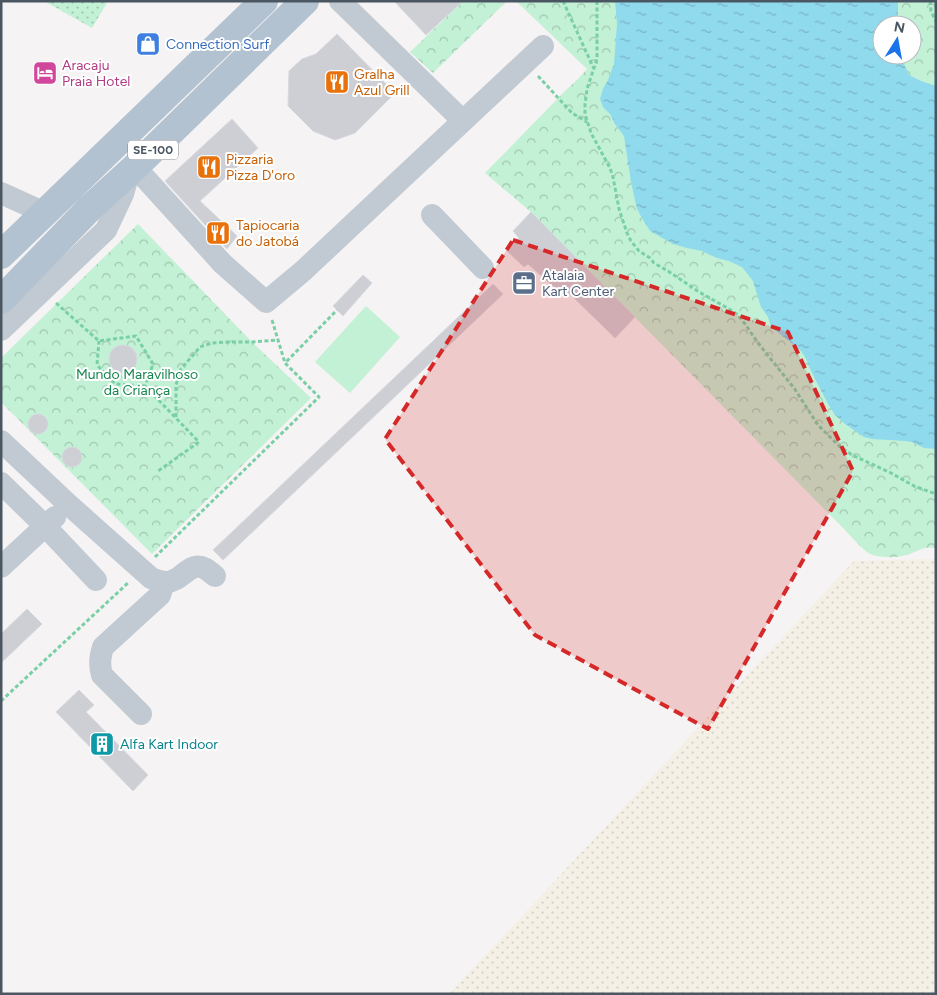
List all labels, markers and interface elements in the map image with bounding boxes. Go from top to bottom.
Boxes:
north arrow [872,15,922,65]
text: N [892,18,906,37]
shop icon: Connection Surf [135,31,161,57]
place label: Connection Surf [166,36,270,53]
place label: Aracaju Praia Hotel [62,57,130,90]
hotel icon: Aracaju Praia Hotel [32,60,58,86]
place label: Gralha Azul Grill [354,66,409,99]
restaurant icon: Gralha Azul Grill [324,69,350,95]
road number: SE-100 [128,140,178,160]
place label: Pizzaria Pizza D'oro [226,151,295,184]
restaurant icon: Pizzaria Pizza D'oro [196,154,222,180]
place label: Tapiocaria do Jatobá [236,217,299,250]
restaurant icon: Tapiocaria do Jatobá [205,220,231,246]
place label: Atalaia Kart Center [542,267,614,300]
office icon: Atalaia Kart Center [511,270,537,296]
park label: Mundo Maravilhoso da Criança [76,366,198,399]
building icon: Alfa Kart Indoor [89,731,115,757]
place label: Alfa Kart Indoor [120,736,218,753]

